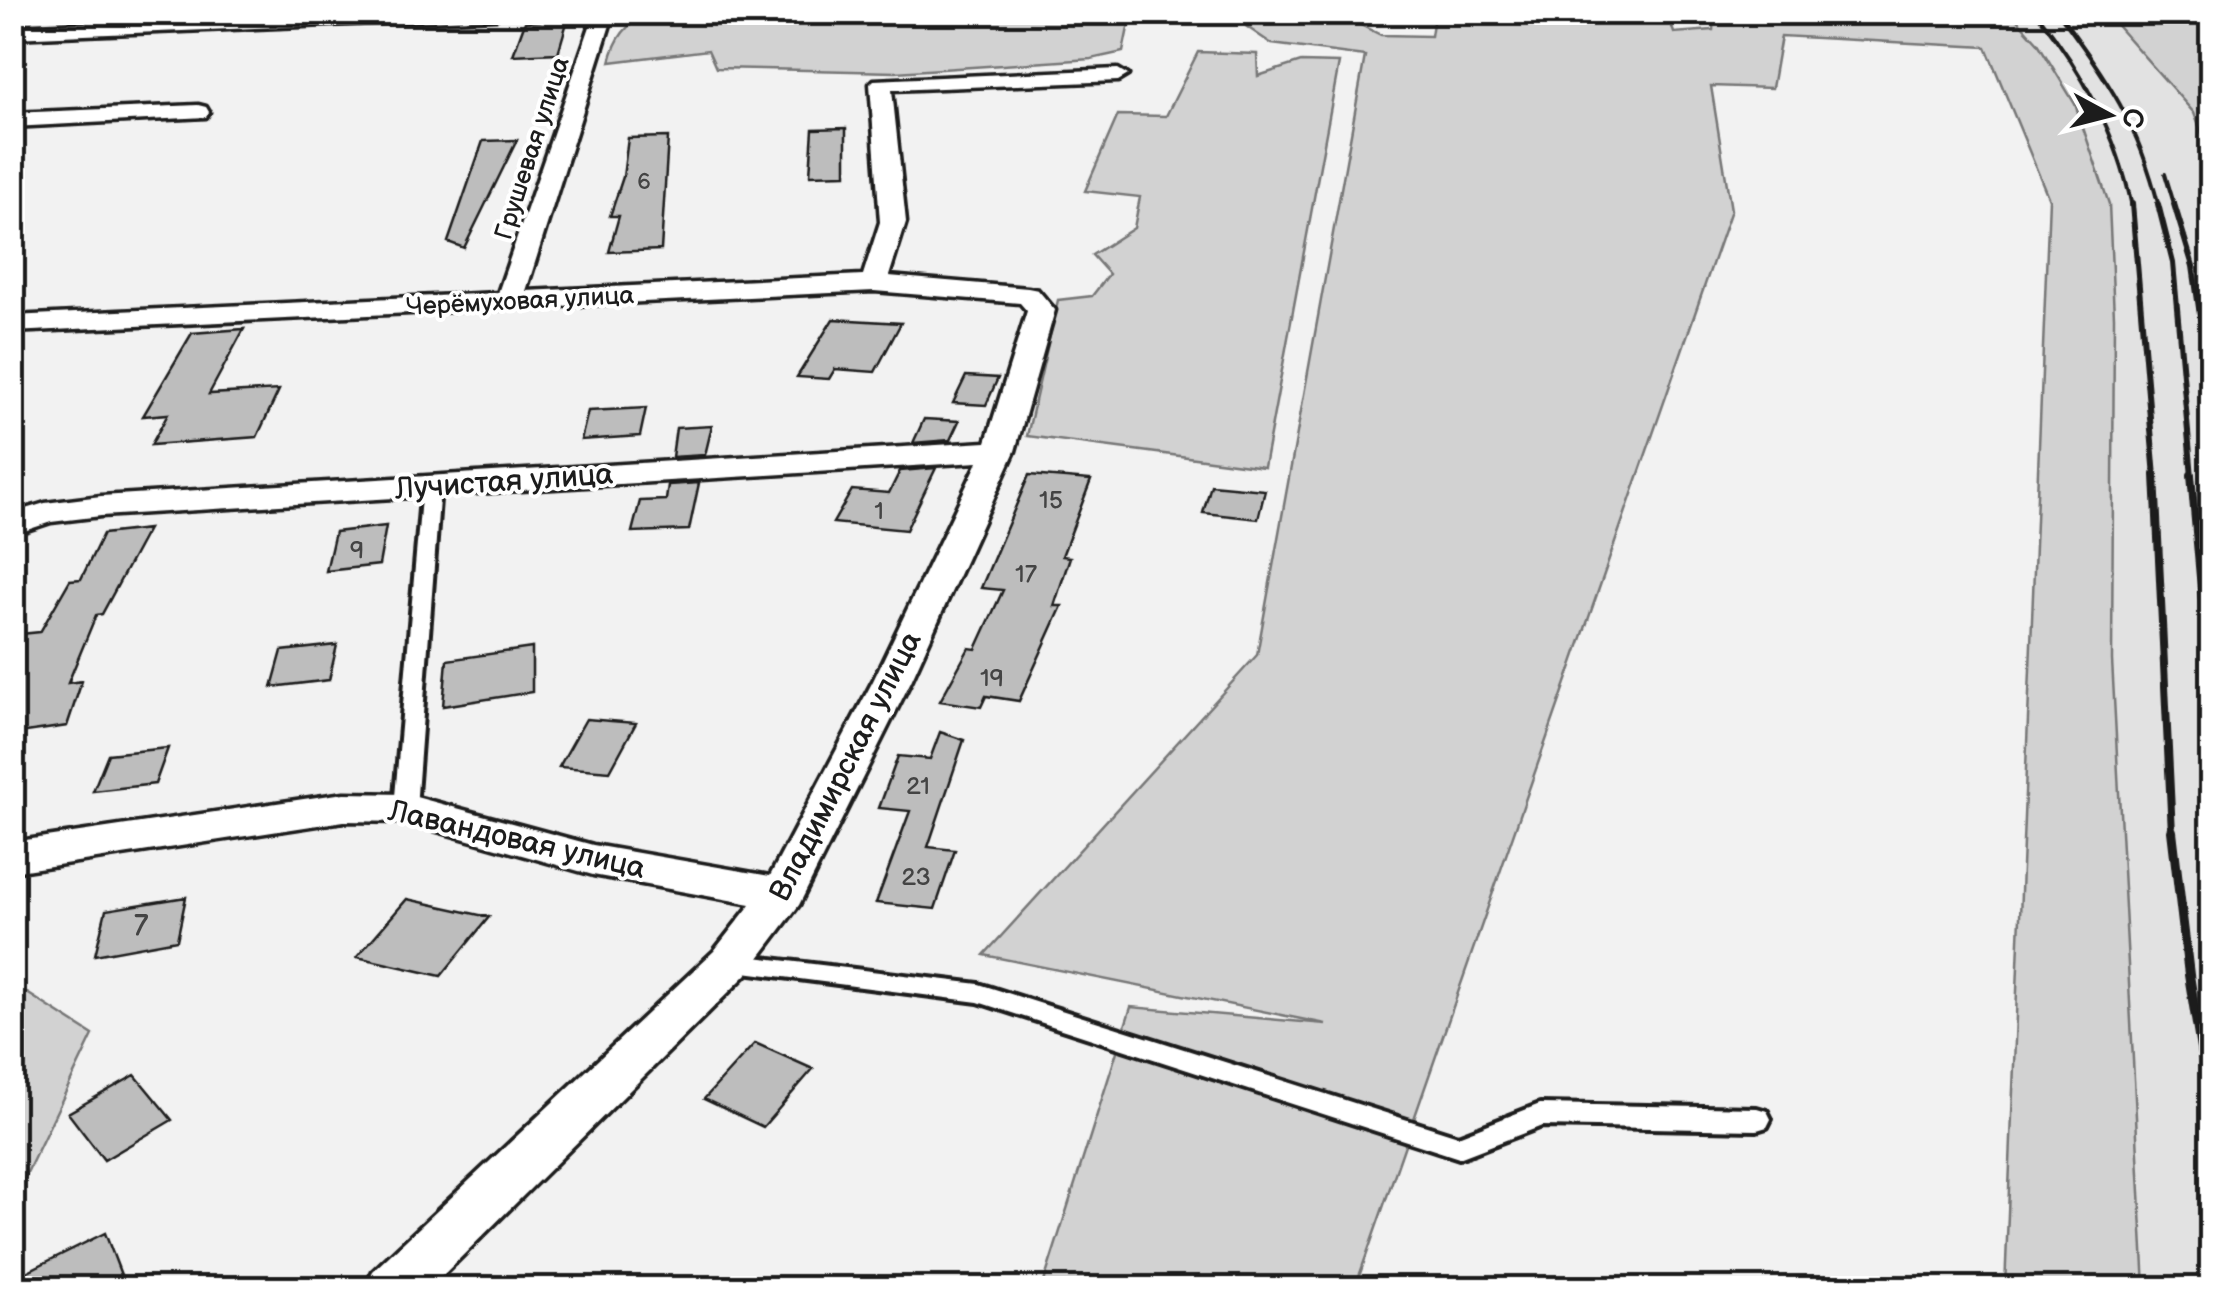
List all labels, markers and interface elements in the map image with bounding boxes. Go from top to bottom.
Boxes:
street label: Грушевая улица [488,53,577,244]
north arrow [2059,65,2159,165]
text: С [2115,106,2150,130]
house number: 6 [637,169,651,196]
street label: Черёмуховая улица [405,280,635,323]
street label: Лучистая улица [393,456,615,508]
house number: 15 [1039,485,1063,516]
house number: 1 [874,496,884,527]
house number: 9 [350,535,364,566]
house number: 17 [1015,559,1038,590]
street label: Владимирская улица [762,625,930,907]
house number: 19 [980,663,1004,694]
house number: 21 [906,771,930,802]
street label: Лавандовая улица [384,793,649,887]
house number: 23 [901,862,931,893]
house number: 7 [134,908,149,944]

